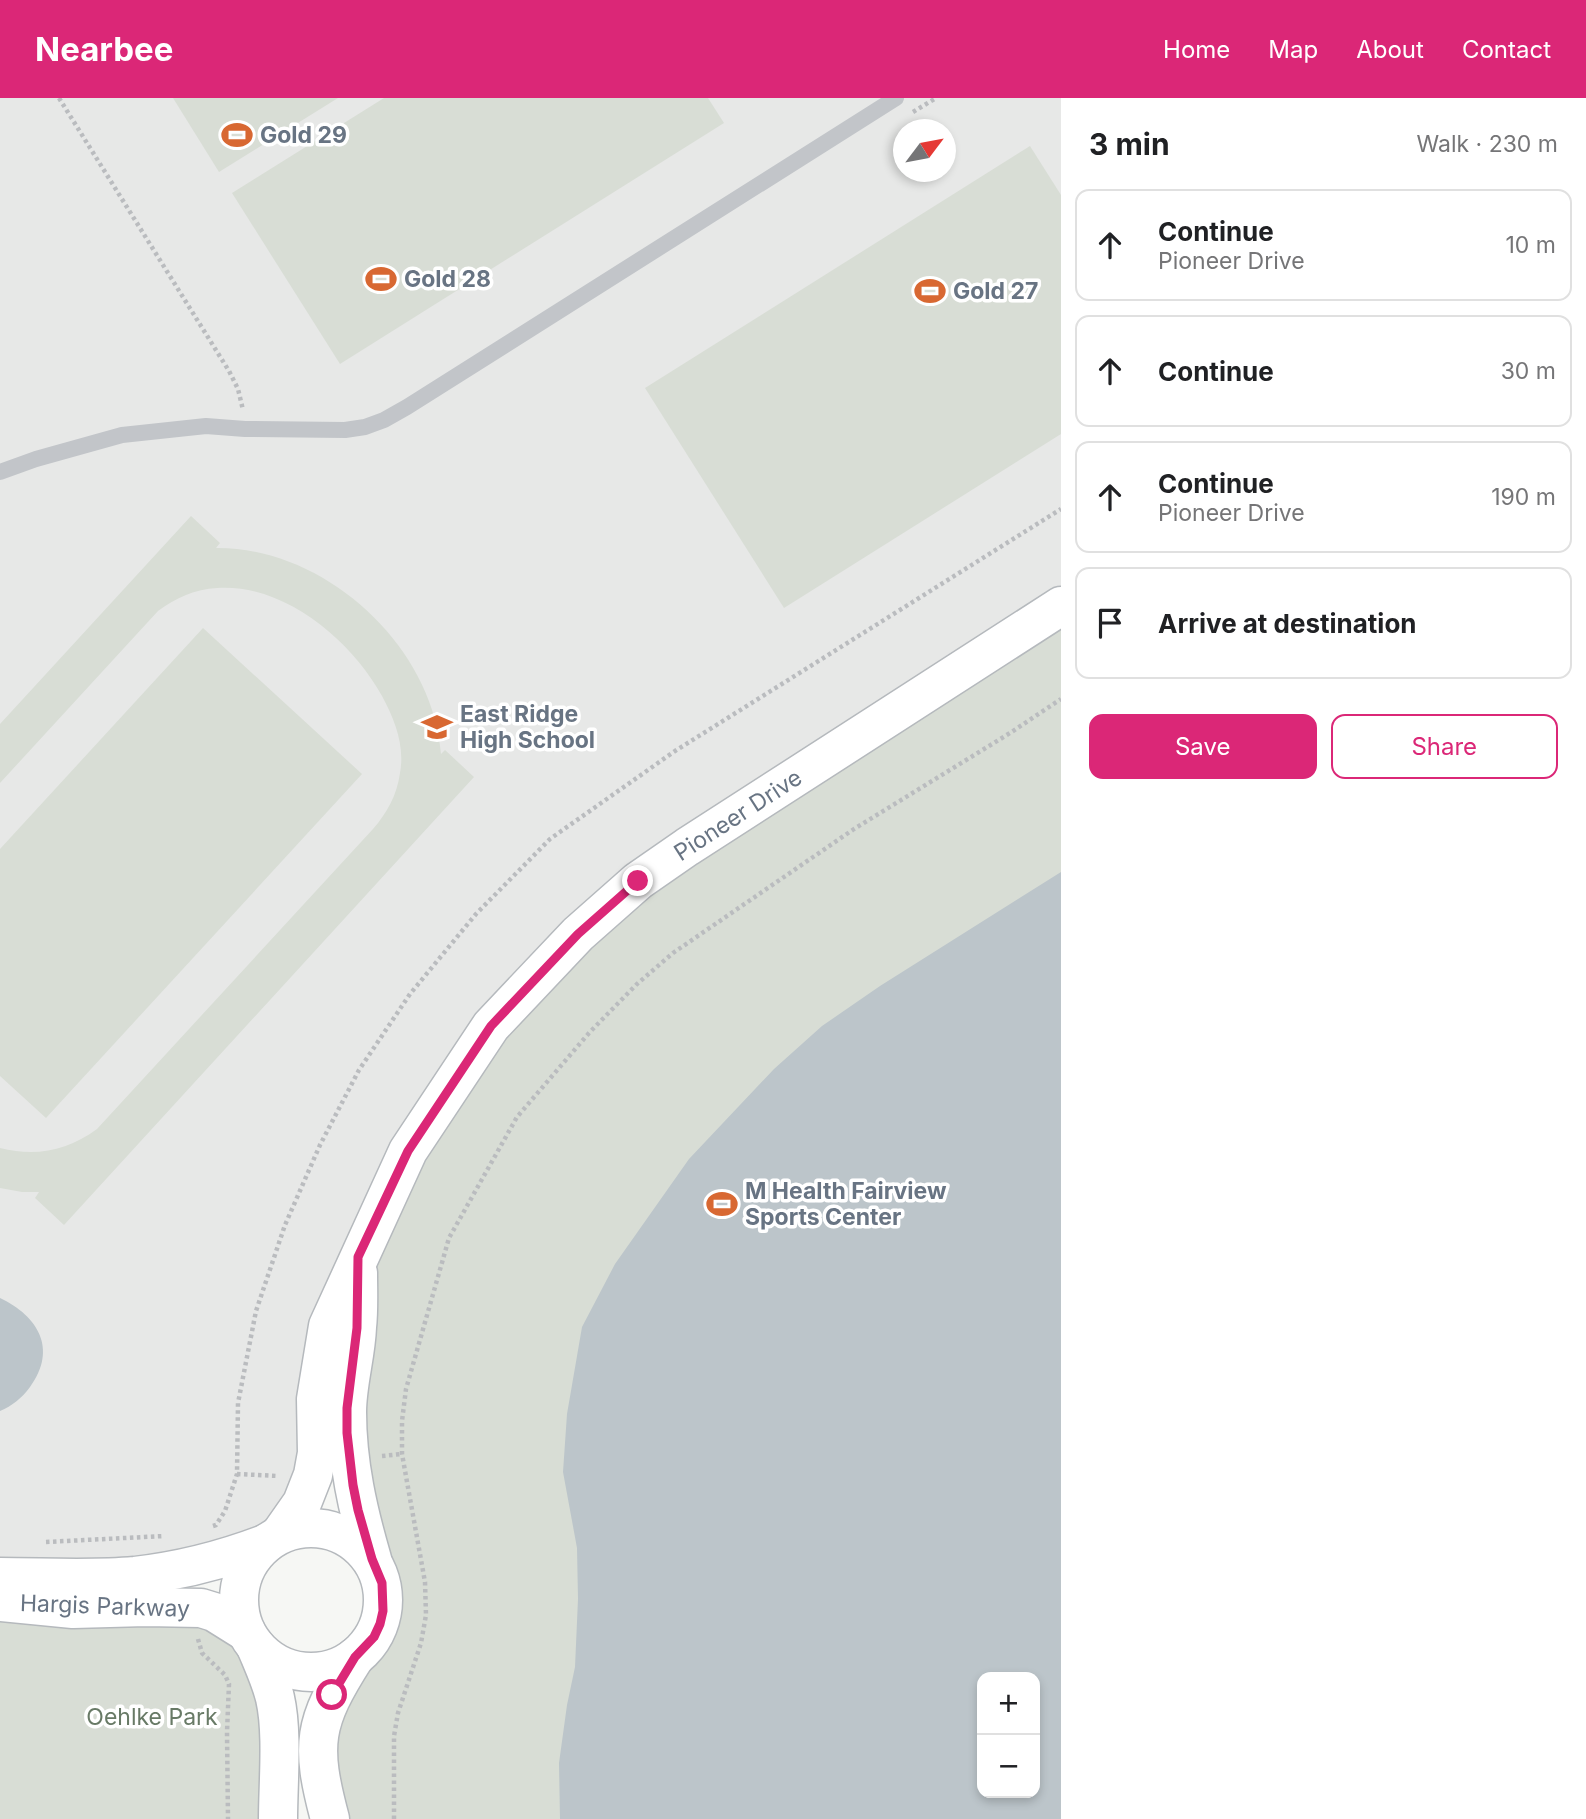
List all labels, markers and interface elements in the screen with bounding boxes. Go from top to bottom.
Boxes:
text: Nearbee [35,29,173,69]
text: Home [1163,35,1230,64]
text: Map [1268,35,1318,64]
text: About [1356,35,1424,64]
text: Contact [1462,35,1551,64]
sports icon: Gold 29 [220,118,254,152]
north arrow [893,119,956,182]
place label: Gold 29 [260,121,347,149]
text: 3 min [1089,126,1170,162]
text: Walk · 230 m [1416,130,1558,158]
text: Continue [1158,216,1274,247]
icon: ahead [1091,226,1129,264]
text: 10 m [1506,231,1556,259]
text: Pioneer Drive [1158,247,1305,275]
sports icon: Gold 28 [364,262,398,296]
place label: Gold 28 [404,265,491,293]
sports icon: Gold 27 [913,274,947,308]
place label: Gold 27 [953,277,1038,305]
icon: ahead [1091,352,1129,390]
text: Continue [1158,356,1274,387]
text: 30 m [1501,357,1556,385]
text: Continue [1158,468,1274,499]
icon: ahead [1091,478,1129,516]
text: 190 m [1491,483,1556,511]
text: Pioneer Drive [1158,499,1305,527]
icon: arrive [1091,604,1129,642]
text: Arrive at destination [1158,608,1417,639]
place label: East Ridge High School [460,700,595,754]
school or university icon: East Ridge High School [420,710,454,744]
button: Save [1089,714,1317,779]
button: Share [1331,714,1558,779]
street label: Pioneer Drive [669,763,807,867]
route end [622,865,653,896]
place label: M Health Fairview Sports Center [745,1177,947,1231]
sports icon: M Health Fairview Sports Center [705,1187,739,1221]
street label: Hargis Parkway [19,1589,191,1623]
map controls [977,1672,1040,1798]
button: + [977,1672,1040,1735]
route start [316,1679,347,1710]
park label: Oehlke Park [86,1703,218,1731]
button: − [977,1735,1040,1798]

